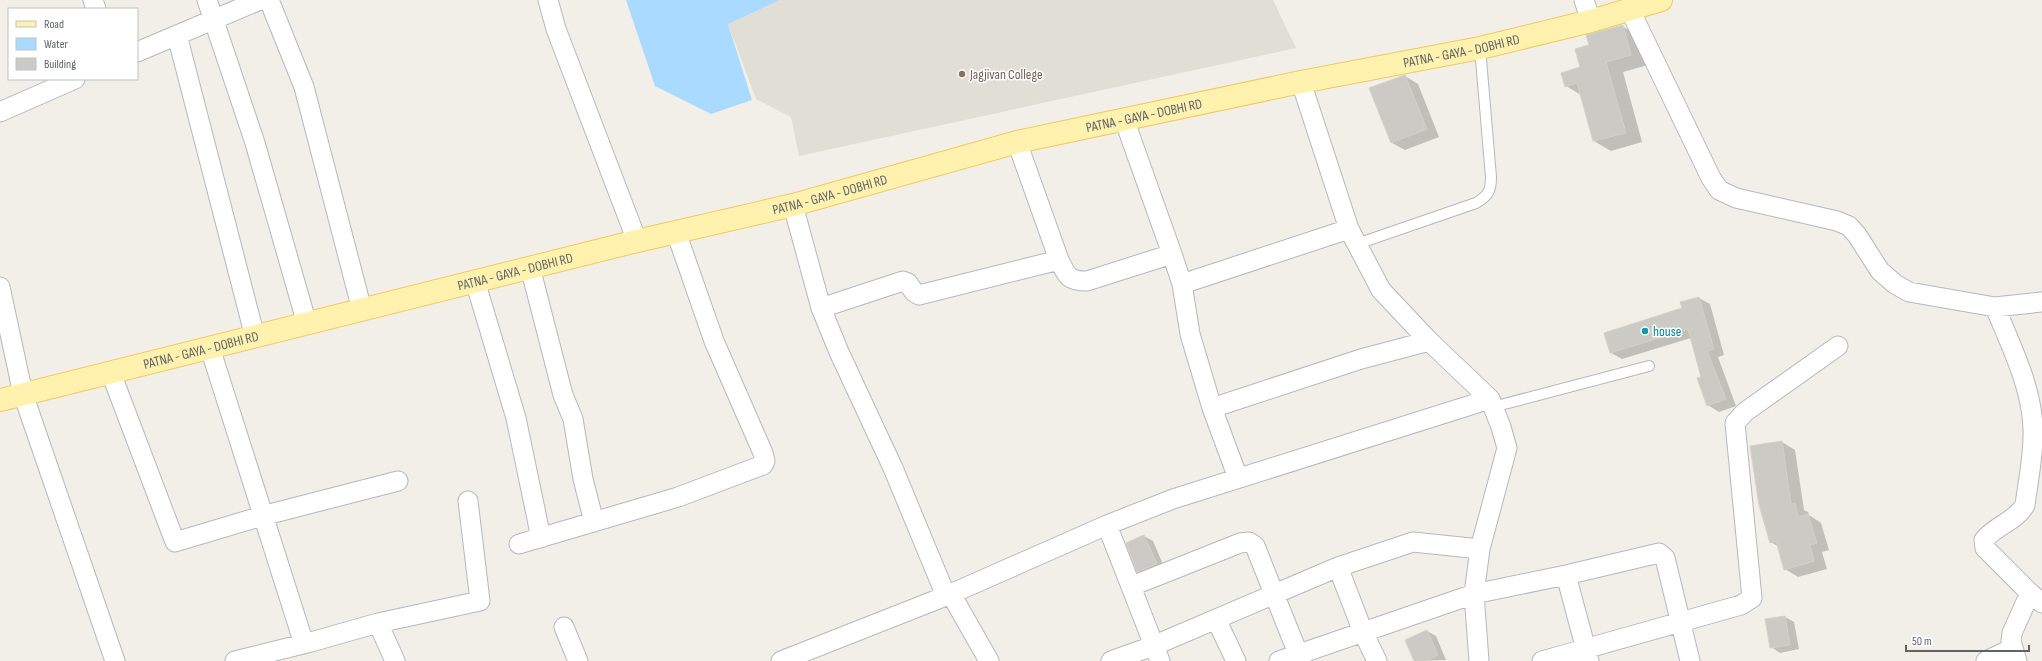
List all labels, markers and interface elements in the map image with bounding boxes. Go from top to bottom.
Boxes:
legend [8,8,138,80]
text: Road [44,17,64,32]
street label: PATNA - GAYA - DOBHI RD [1402,30,1521,71]
text: Water [44,37,68,52]
text: Building [44,57,76,72]
place label: Jagjivan College [969,66,1043,83]
marker: Jagjivan College [957,69,967,79]
street label: PATNA - GAYA - DOBHI RD [1084,95,1204,136]
street label: PATNA - GAYA - DOBHI RD [771,170,889,218]
street label: PATNA - GAYA - DOBHI RD [456,249,575,294]
place label: house [1653,323,1681,340]
marker: house [1640,326,1650,336]
street label: PATNA - GAYA - DOBHI RD [141,327,260,372]
scale bar [1906,627,2029,653]
text: 50 m [1912,634,1932,649]

